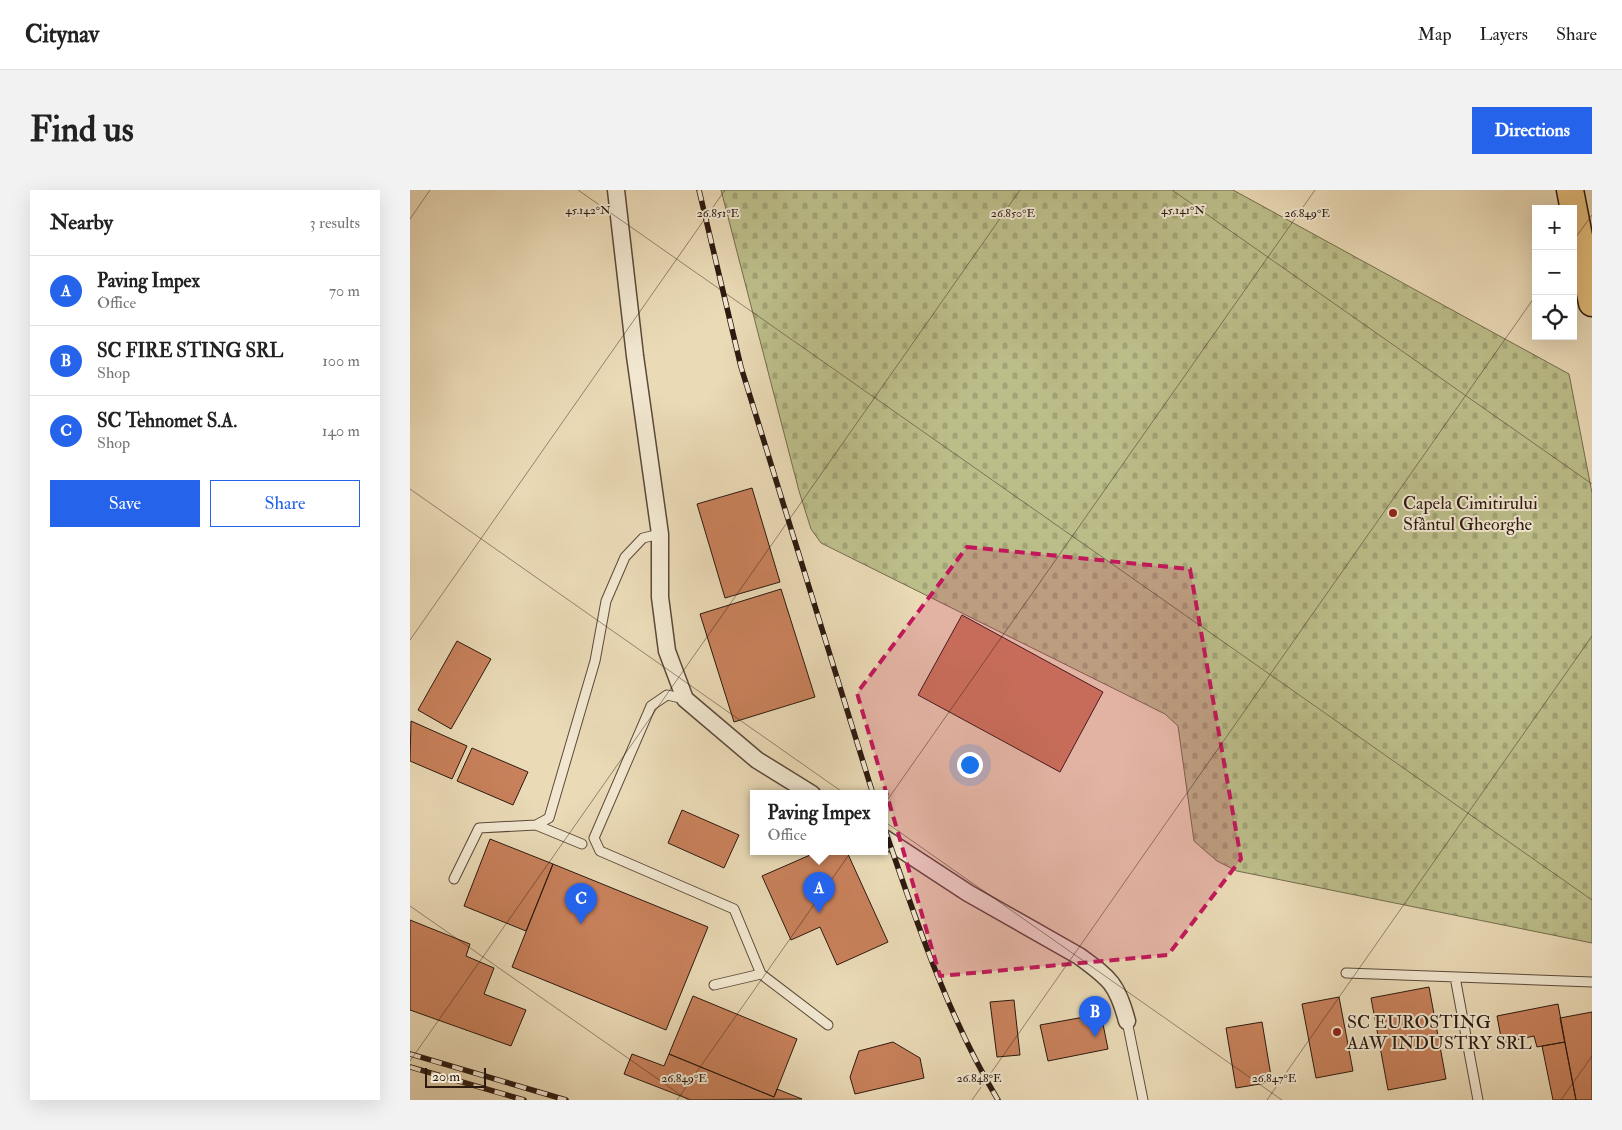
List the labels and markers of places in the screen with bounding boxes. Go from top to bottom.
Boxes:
place label: Capela Cimitirului Sfântul Gheorghe [1403,492,1538,536]
marker: Capela Cimitirului Sfântul Gheorghe [1387,507,1399,519]
pin: A [803,872,835,913]
pin: C [565,883,597,924]
pin: B [1079,996,1111,1037]
place label: SC EUROSTING AAW INDUSTRY SRL [1346,1011,1532,1055]
marker: SC EUROSTING AAW INDUSTRY SRL [1331,1026,1343,1038]

